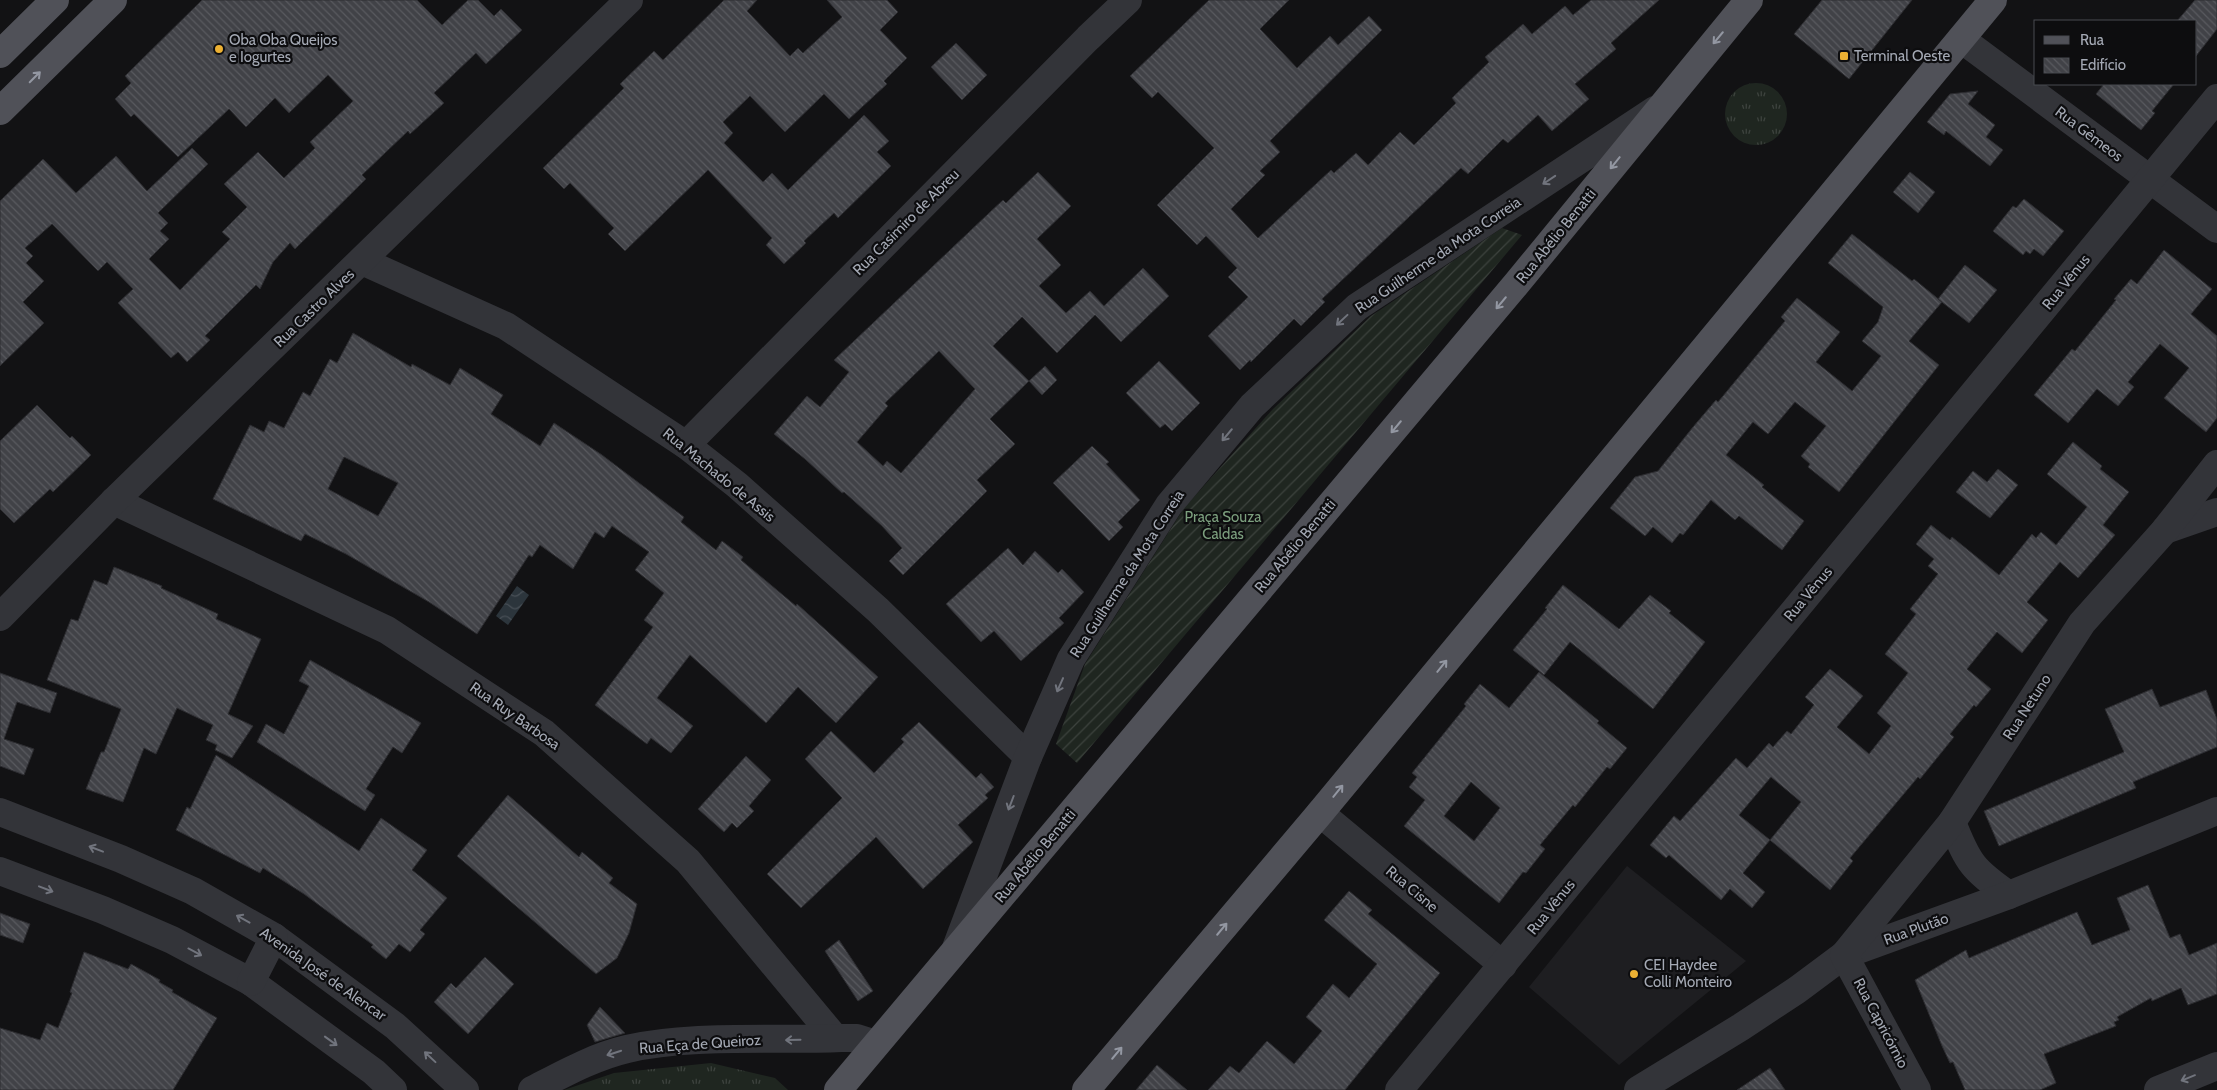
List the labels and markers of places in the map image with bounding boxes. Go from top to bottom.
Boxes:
place label: Oba Oba Queijos e Iogurtes [229,31,338,66]
marker: Oba Oba Queijos e Iogurtes [213,43,225,55]
place label: Terminal Oeste [1854,47,1950,65]
marker: Terminal Oeste [1838,50,1850,62]
place label: CEI Haydee Colli Monteiro [1644,956,1732,991]
marker: CEI Haydee Colli Monteiro [1628,968,1640,980]

